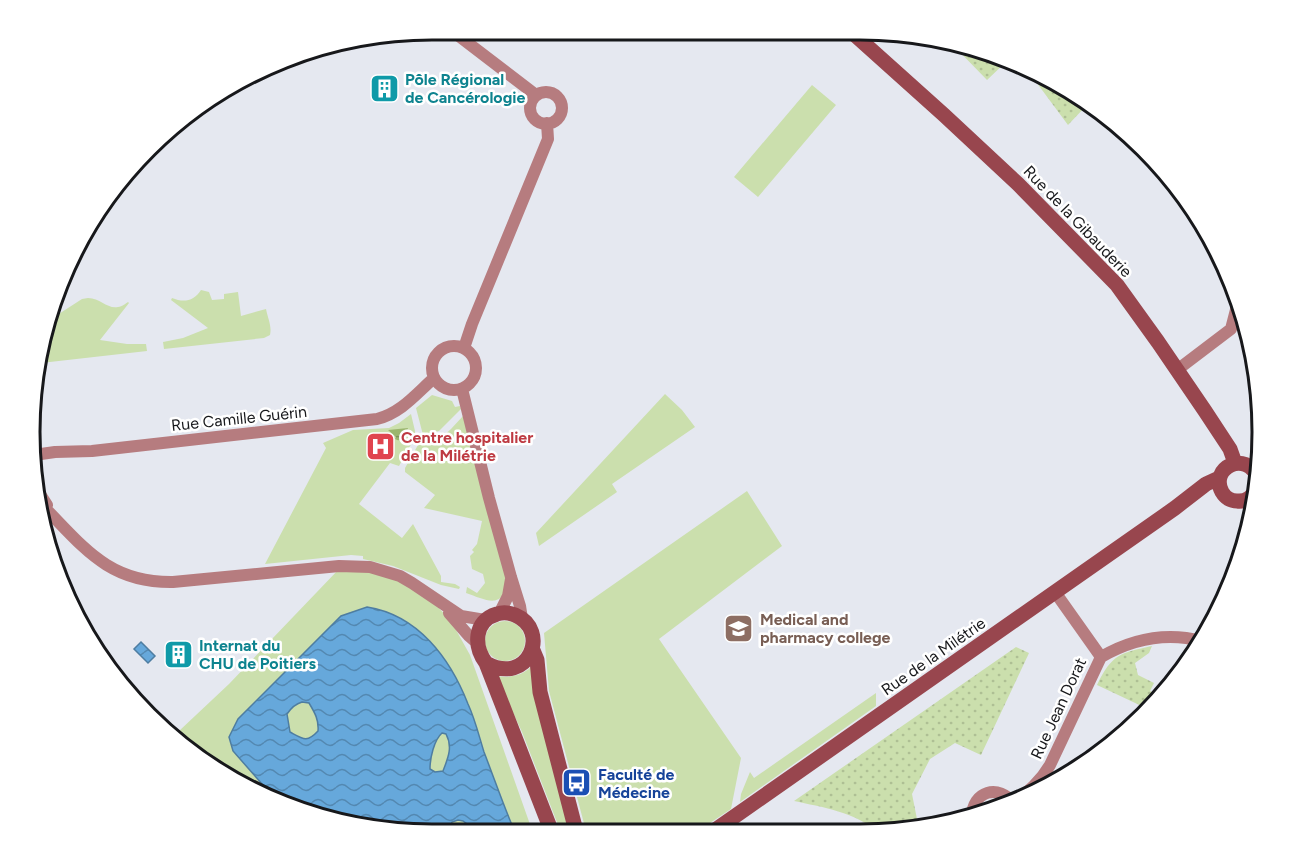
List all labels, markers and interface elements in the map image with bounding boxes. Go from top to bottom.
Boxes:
place label: Pôle Régional de Cancérologie [405,70,525,107]
building icon: Pôle Régional de Cancérologie [368,72,400,104]
street label: Rue de la Gibauderie [1020,162,1136,281]
street label: Rue Camille Guérin [170,402,308,435]
place label: Centre hospitalier de la Milétrie [401,428,533,465]
hospital icon: Centre hospitalier de la Milétrie [364,430,396,462]
place label: Medical and pharmacy college [760,610,891,647]
school or university icon: Medical and pharmacy college [723,612,755,644]
street label: Rue de la Milétrie [878,613,989,699]
place label: Internat du CHU de Poitiers [199,636,316,673]
building icon: Internat du CHU de Poitiers [162,638,194,670]
street label: Rue Jean Dorat [1027,655,1090,762]
place label: Faculté de Médecine [598,765,675,802]
bus stop icon: Faculté de Médecine [561,767,593,799]

